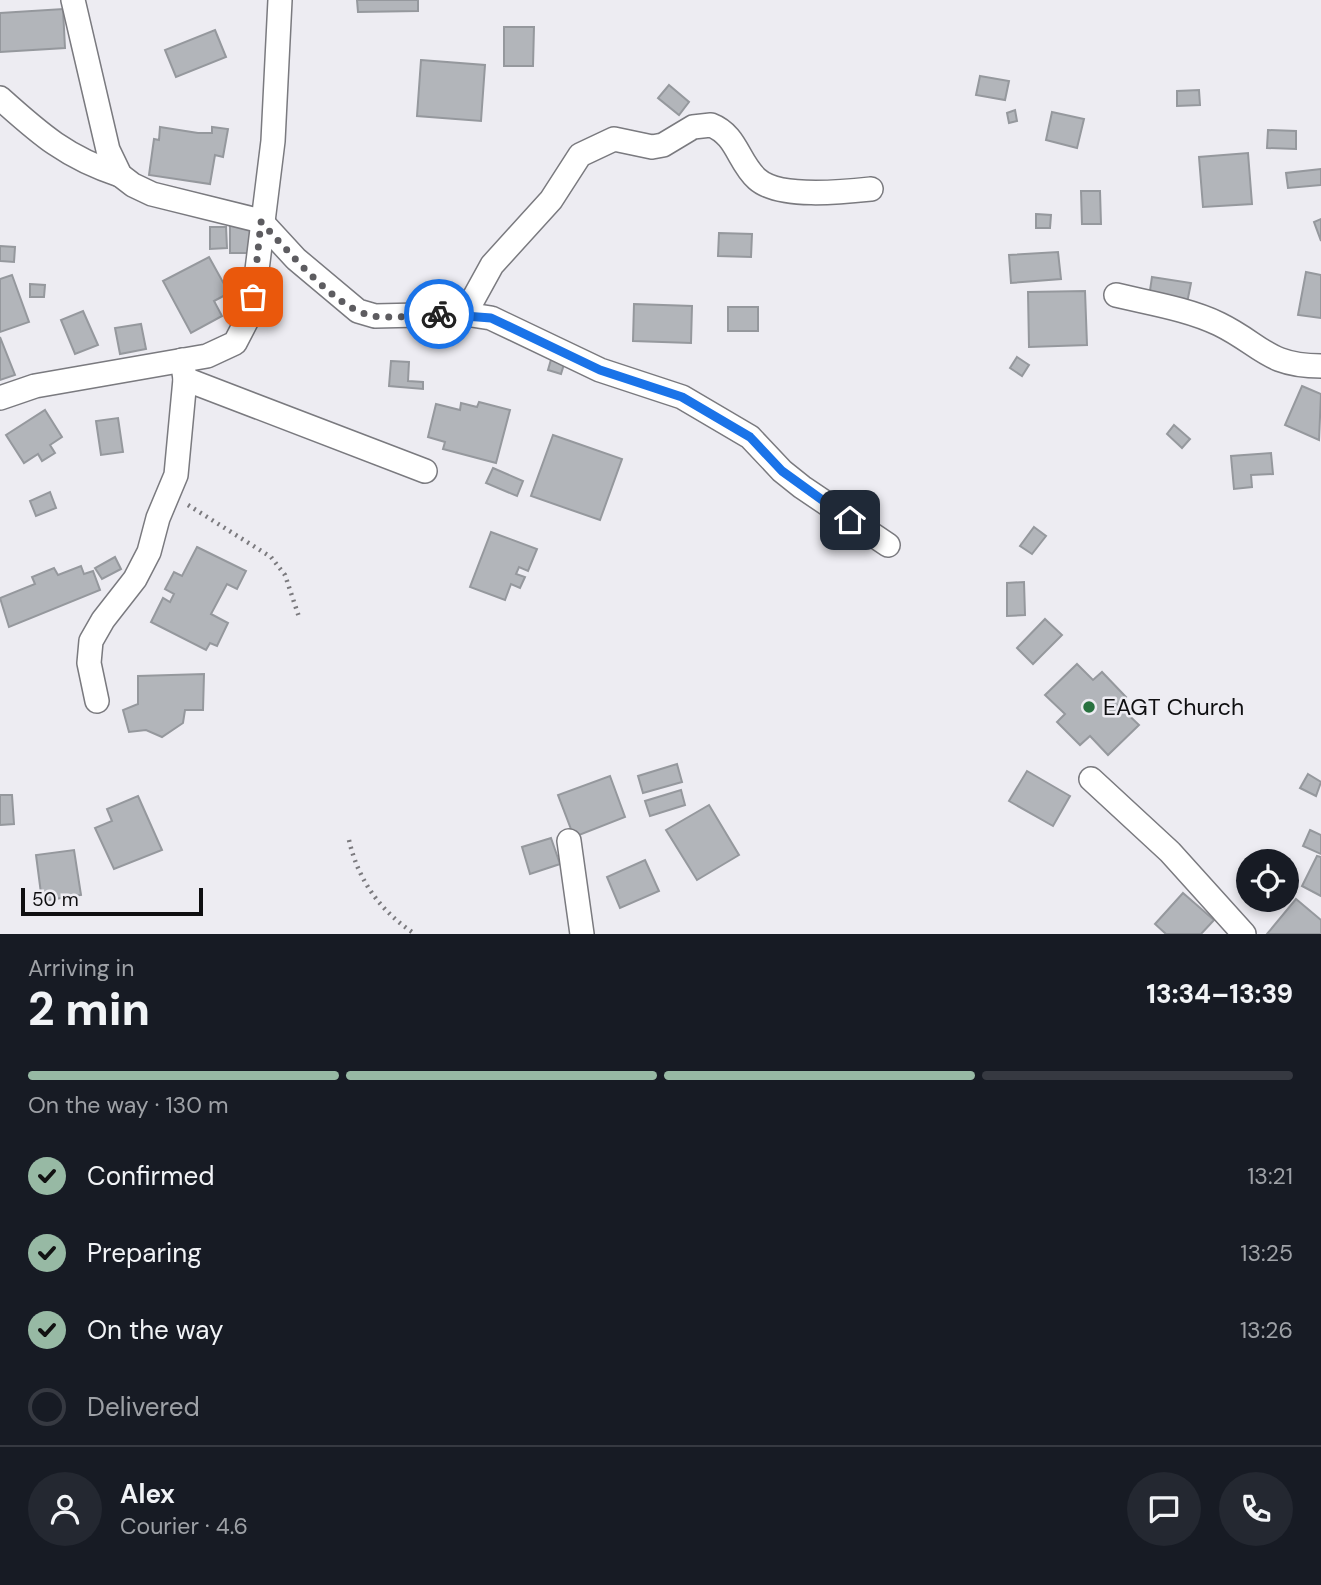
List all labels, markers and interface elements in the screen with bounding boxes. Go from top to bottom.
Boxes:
pin [223,267,283,327]
icon: bag [234,278,272,316]
courier [404,279,474,349]
icon: bike [420,295,458,333]
pin [820,490,880,550]
icon: home [831,501,869,539]
place label: EAGT Church [1103,692,1244,722]
marker: EAGT Church [1081,699,1097,715]
map controls [1236,849,1299,912]
button: locate [1236,849,1299,912]
scale bar [21,885,203,917]
text: 50 m [32,887,79,912]
text: Arriving in [28,953,134,983]
text: 13:34–13:39 [1146,977,1293,1011]
text: 2 min [28,979,150,1039]
text: On the way · 130 m [28,1090,229,1120]
icon: check [28,1157,66,1195]
text: Confirmed [87,1159,214,1193]
text: 13:21 [1247,1161,1293,1191]
icon: check [28,1234,66,1272]
text: Preparing [87,1236,202,1270]
text: 13:25 [1240,1238,1293,1268]
icon: check [28,1311,66,1349]
text: On the way [87,1313,223,1347]
text: 13:26 [1240,1315,1293,1345]
text: Delivered [87,1390,200,1424]
button: person [28,1472,102,1546]
button: chat [1127,1472,1201,1546]
button: phone [1219,1472,1293,1546]
text: Alex [120,1477,175,1511]
text: Courier · 4.6 [120,1511,248,1541]

